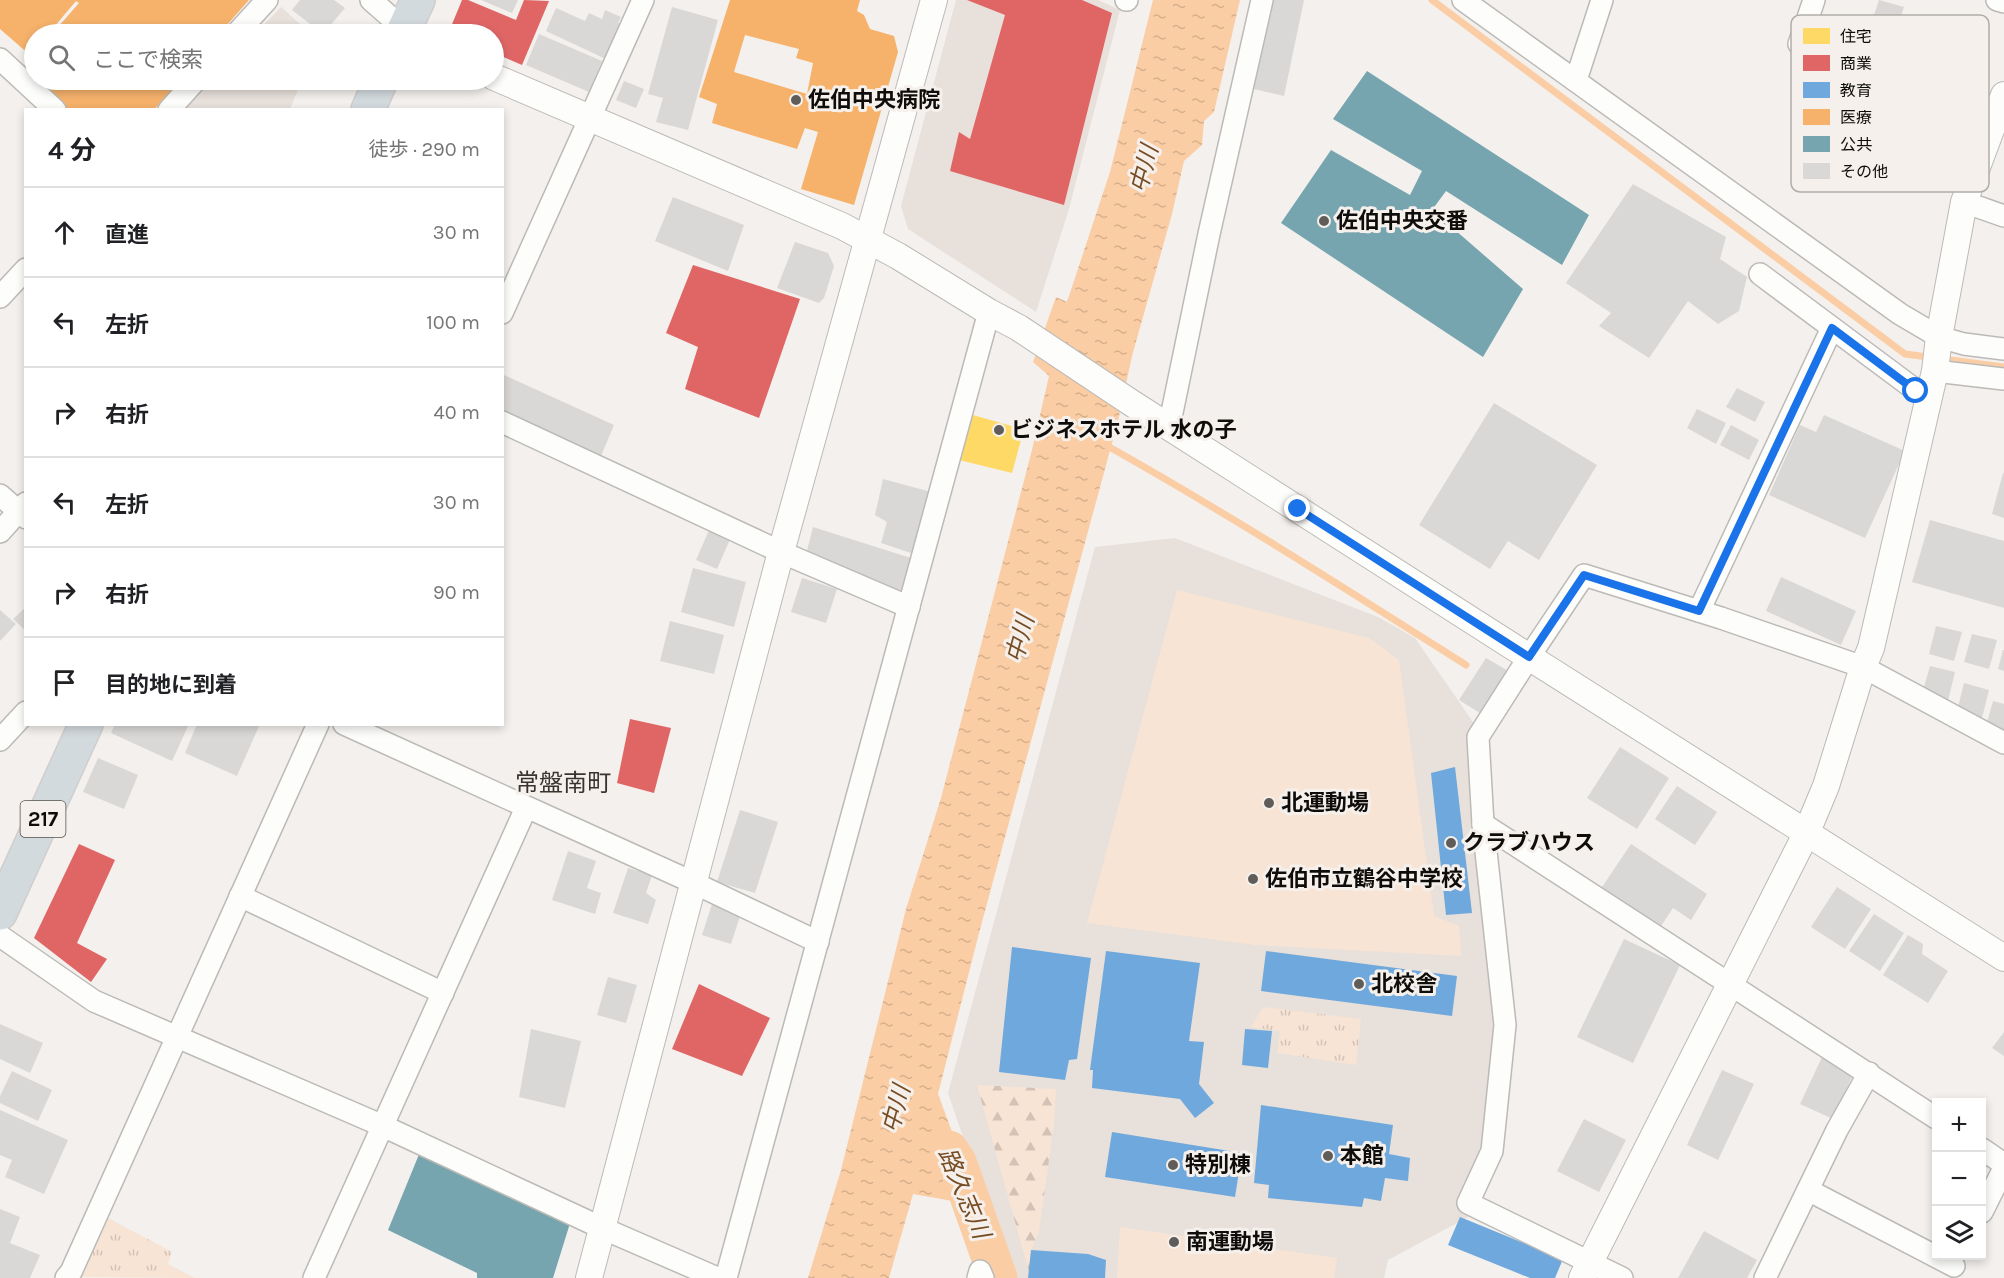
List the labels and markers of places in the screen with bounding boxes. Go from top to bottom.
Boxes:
place label: 佐伯中央病院 [808,87,940,113]
marker: 佐伯中央病院 [789,93,803,107]
place label: 佐伯中央交番 [1336,208,1468,234]
marker: 佐伯中央交番 [1317,214,1331,228]
place label: ビジネスホテル 水の子 [1011,417,1237,443]
marker: ビジネスホテル 水の子 [992,423,1006,437]
place label: 北運動場 [1281,790,1369,816]
marker: 北運動場 [1262,796,1276,810]
place label: クラブハウス [1463,830,1595,856]
marker: クラブハウス [1444,836,1458,850]
place label: 佐伯市立鶴谷中学校 [1265,866,1463,892]
marker: 佐伯市立鶴谷中学校 [1246,872,1260,886]
place label: 北校舎 [1371,971,1437,997]
marker: 北校舎 [1352,977,1366,991]
place label: 本館 [1340,1143,1384,1169]
marker: 本館 [1321,1149,1335,1163]
place label: 特別棟 [1185,1152,1251,1178]
marker: 特別棟 [1166,1158,1180,1172]
place label: 南運動場 [1186,1229,1274,1255]
marker: 南運動場 [1167,1235,1181,1249]

